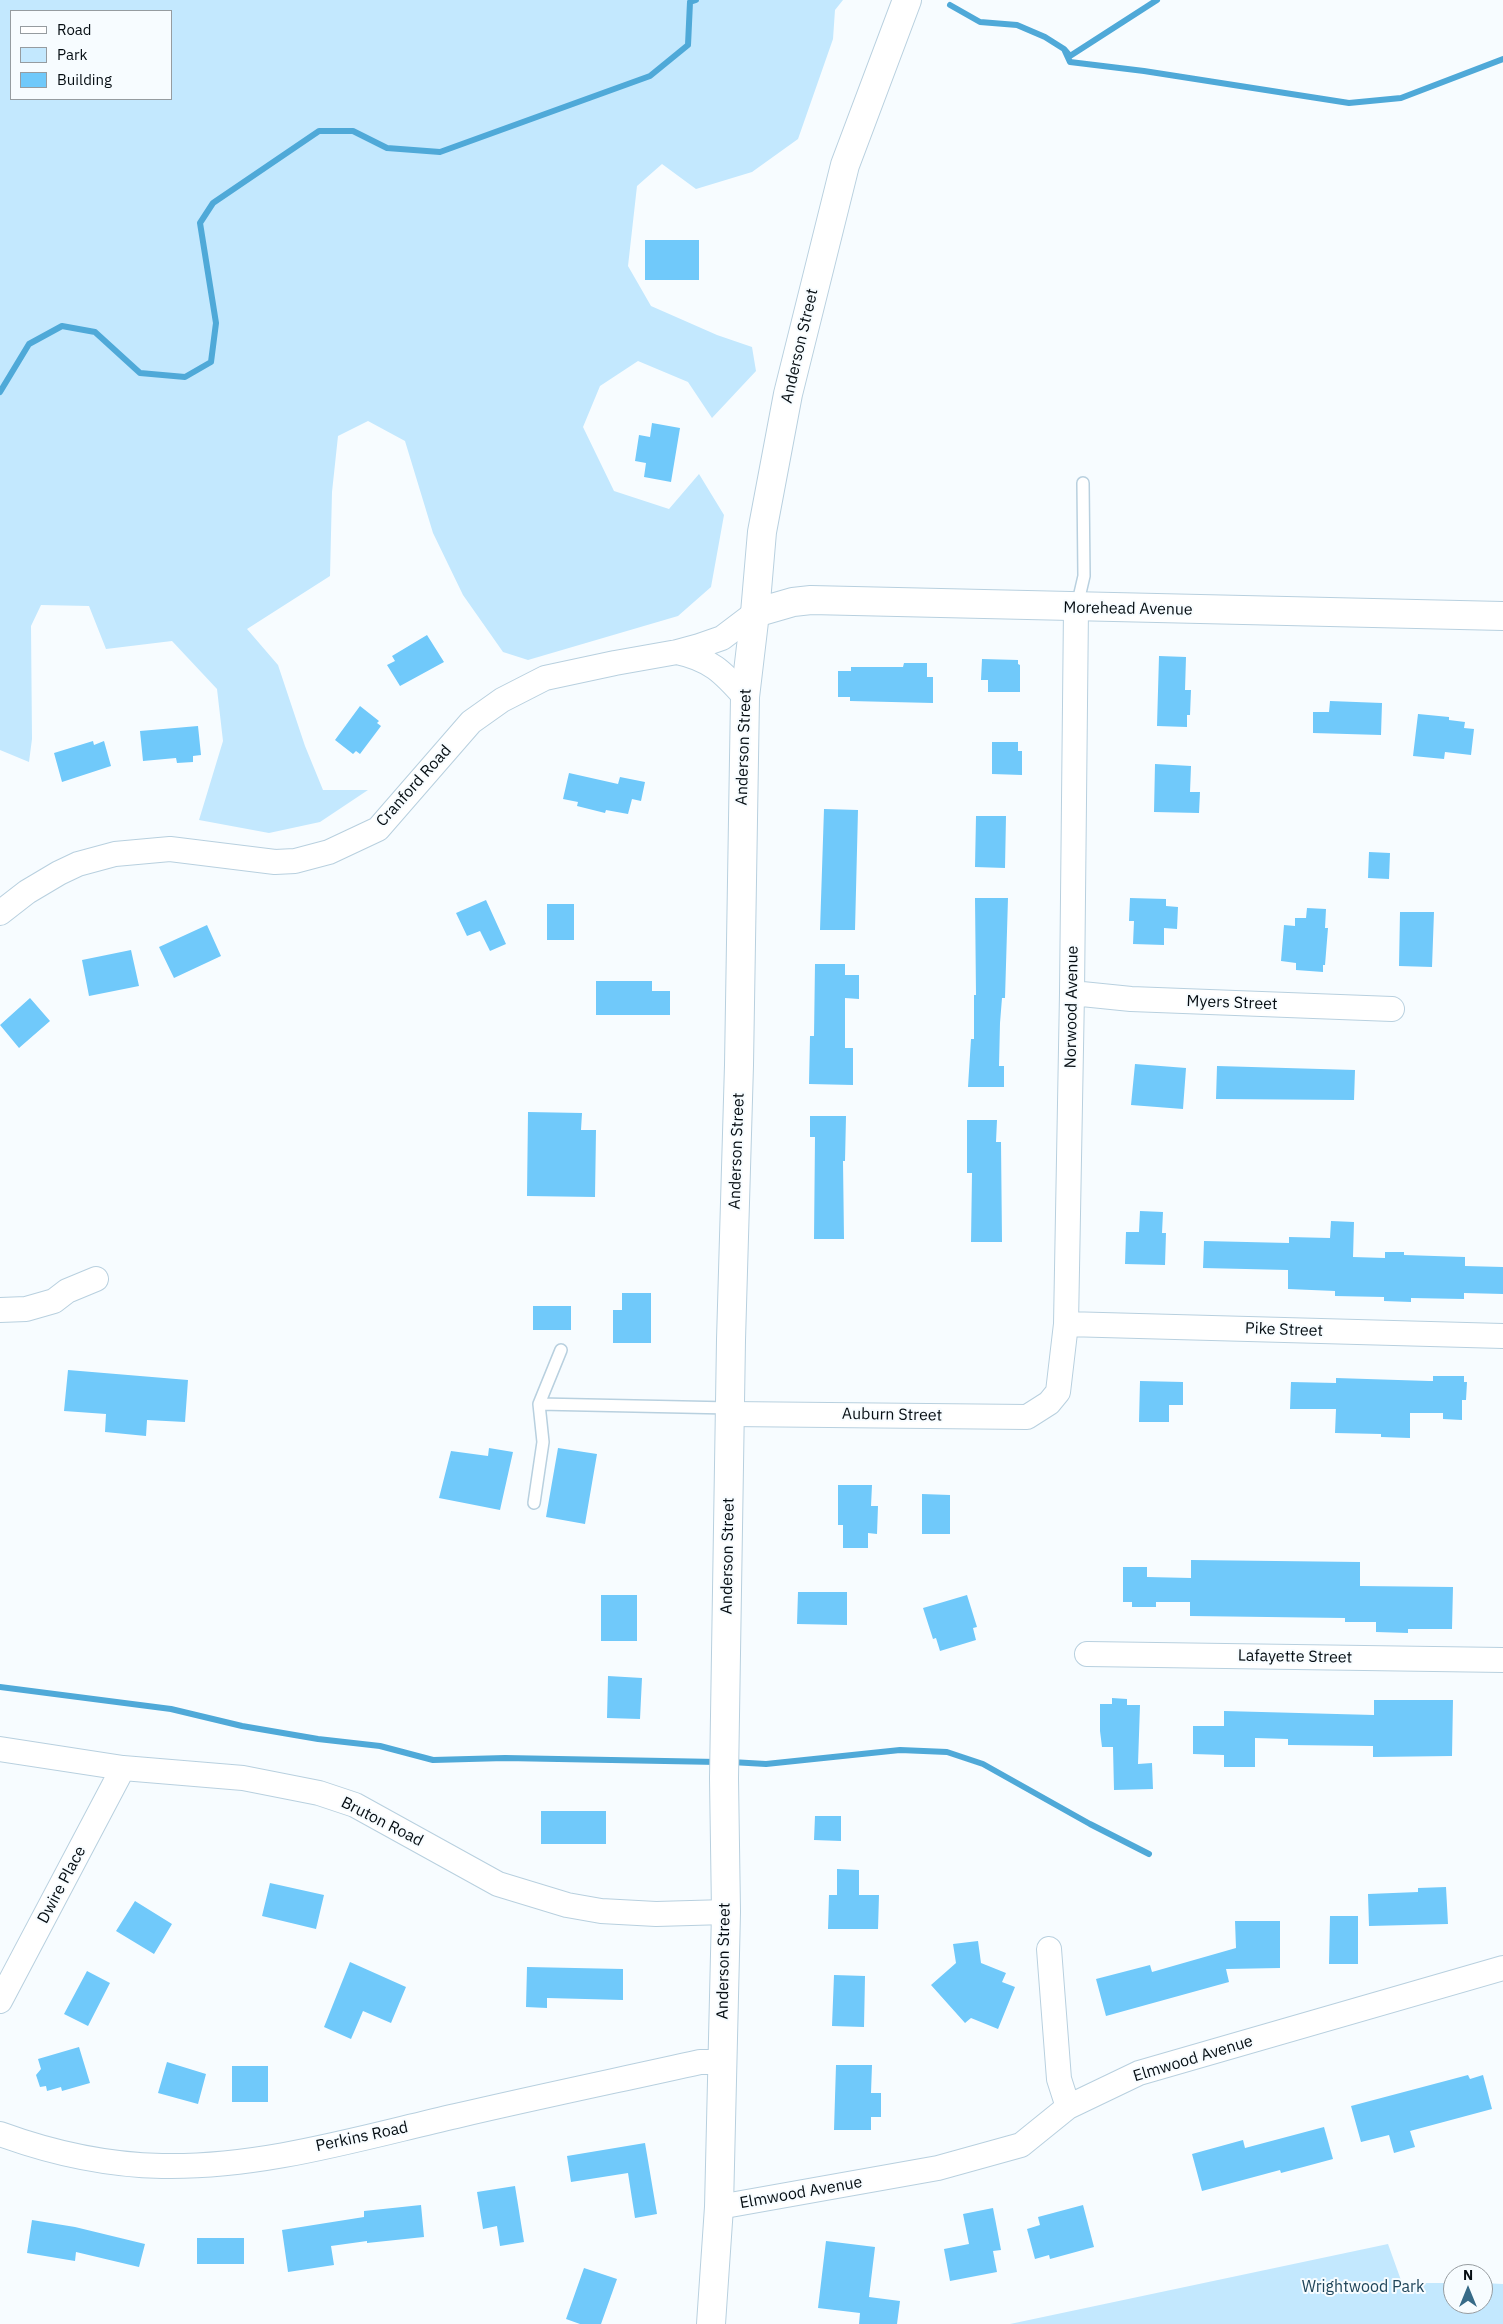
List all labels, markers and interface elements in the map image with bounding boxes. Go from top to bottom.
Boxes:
legend [10,10,172,100]
text: Road [57,20,92,39]
text: Park [57,45,87,64]
text: Building [57,70,112,89]
street label: Anderson Street [778,287,822,405]
street label: Morehead Avenue [1063,598,1193,620]
street label: Anderson Street [732,688,756,806]
street label: Cranford Road [372,741,456,831]
street label: Norwood Avenue [1061,945,1083,1069]
street label: Myers Street [1186,992,1278,1014]
street label: Anderson Street [725,1092,749,1210]
street label: Pike Street [1245,1319,1323,1341]
street label: Auburn Street [842,1405,942,1425]
street label: Anderson Street [717,1497,739,1615]
street label: Lafayette Street [1238,1646,1352,1668]
street label: Bruton Road [338,1793,426,1851]
street label: Dwire Place [34,1843,90,1927]
street label: Anderson Street [713,1902,735,2020]
street label: Elmwood Avenue [1131,2032,1255,2086]
street label: Perkins Road [314,2118,410,2156]
street label: Elmwood Avenue [738,2173,864,2213]
north arrow [1443,2264,1493,2314]
text: N [1463,2266,1473,2284]
park label: Wrightwood Park [1302,2277,1424,2297]

